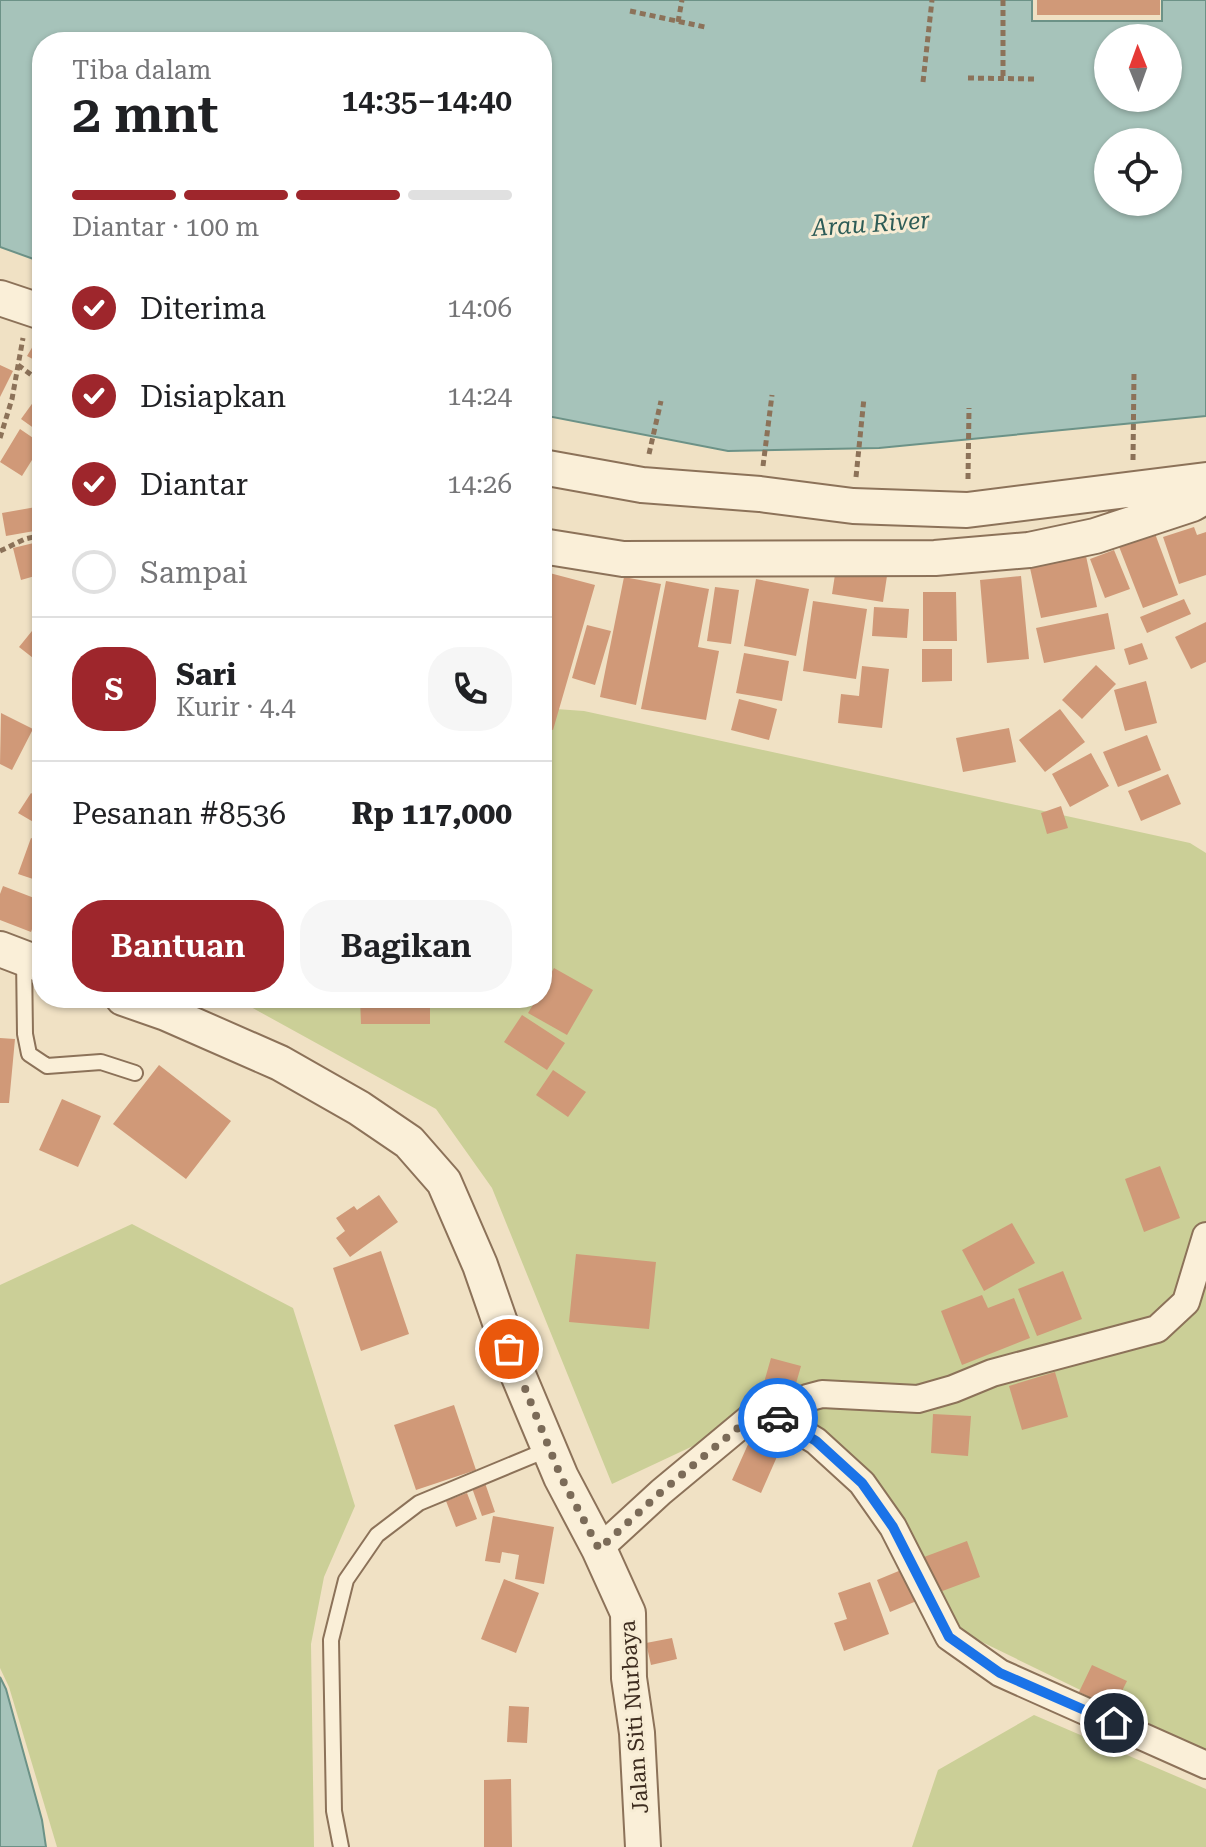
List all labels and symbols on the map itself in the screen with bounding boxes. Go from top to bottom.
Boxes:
north arrow [1094,24,1182,112]
water label: Arau River [809,206,931,242]
pin [475,1315,543,1383]
courier [738,1378,818,1458]
street label: Jalan Siti Nurbaya [615,1619,653,1815]
pin [1080,1689,1148,1757]

